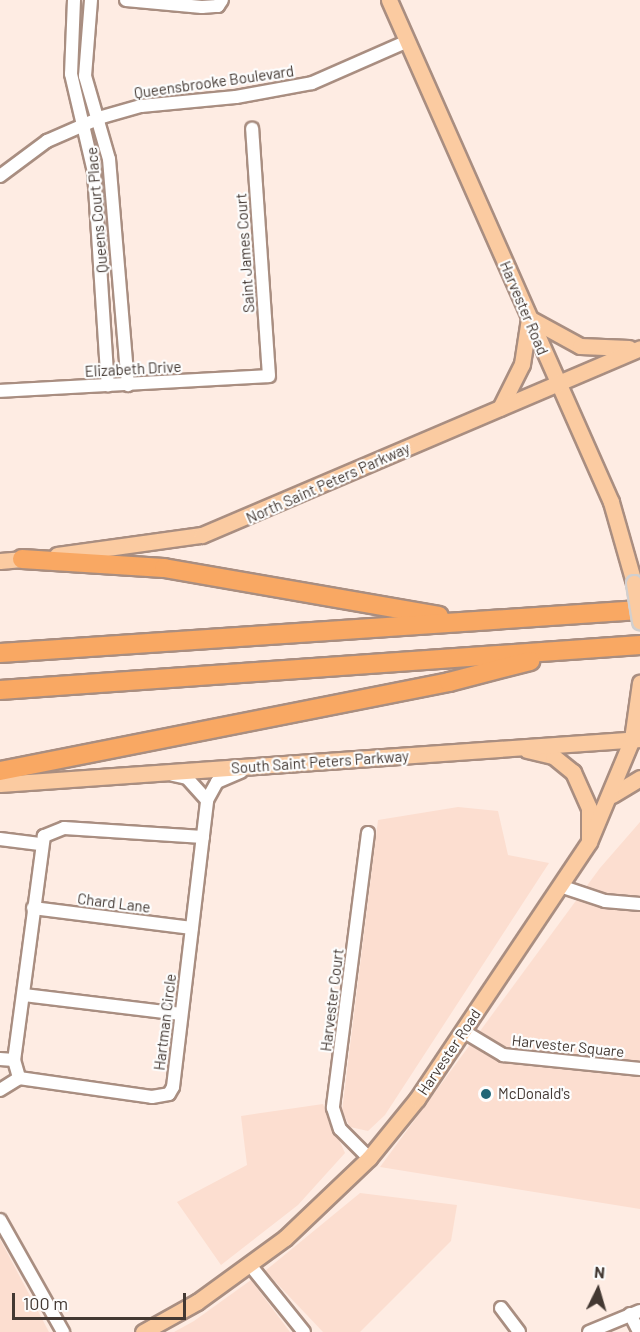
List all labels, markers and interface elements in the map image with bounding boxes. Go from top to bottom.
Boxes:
street label: Queensbrooke Boulevard [133,62,295,102]
street label: Queens Court Place [83,146,111,274]
street label: Saint James Court [232,193,258,313]
street label: Harvester Road [496,258,552,358]
street label: Elizabeth Drive [84,357,182,381]
street label: North Saint Peters Parkway [243,439,413,527]
street label: South Saint Peters Parkway [230,747,410,777]
street label: Chard Lane [76,890,152,916]
street label: Harvester Court [317,948,347,1052]
street label: Hartman Circle [150,973,180,1071]
street label: Harvester Road [414,1005,484,1099]
street label: Harvester Square [511,1031,625,1061]
place label: McDonald's [498,1085,570,1103]
marker: McDonald's [479,1087,493,1101]
north arrow [568,1260,628,1320]
text: N [593,1262,606,1281]
scale bar [15,1281,189,1319]
text: 100 m [23,1292,68,1314]

